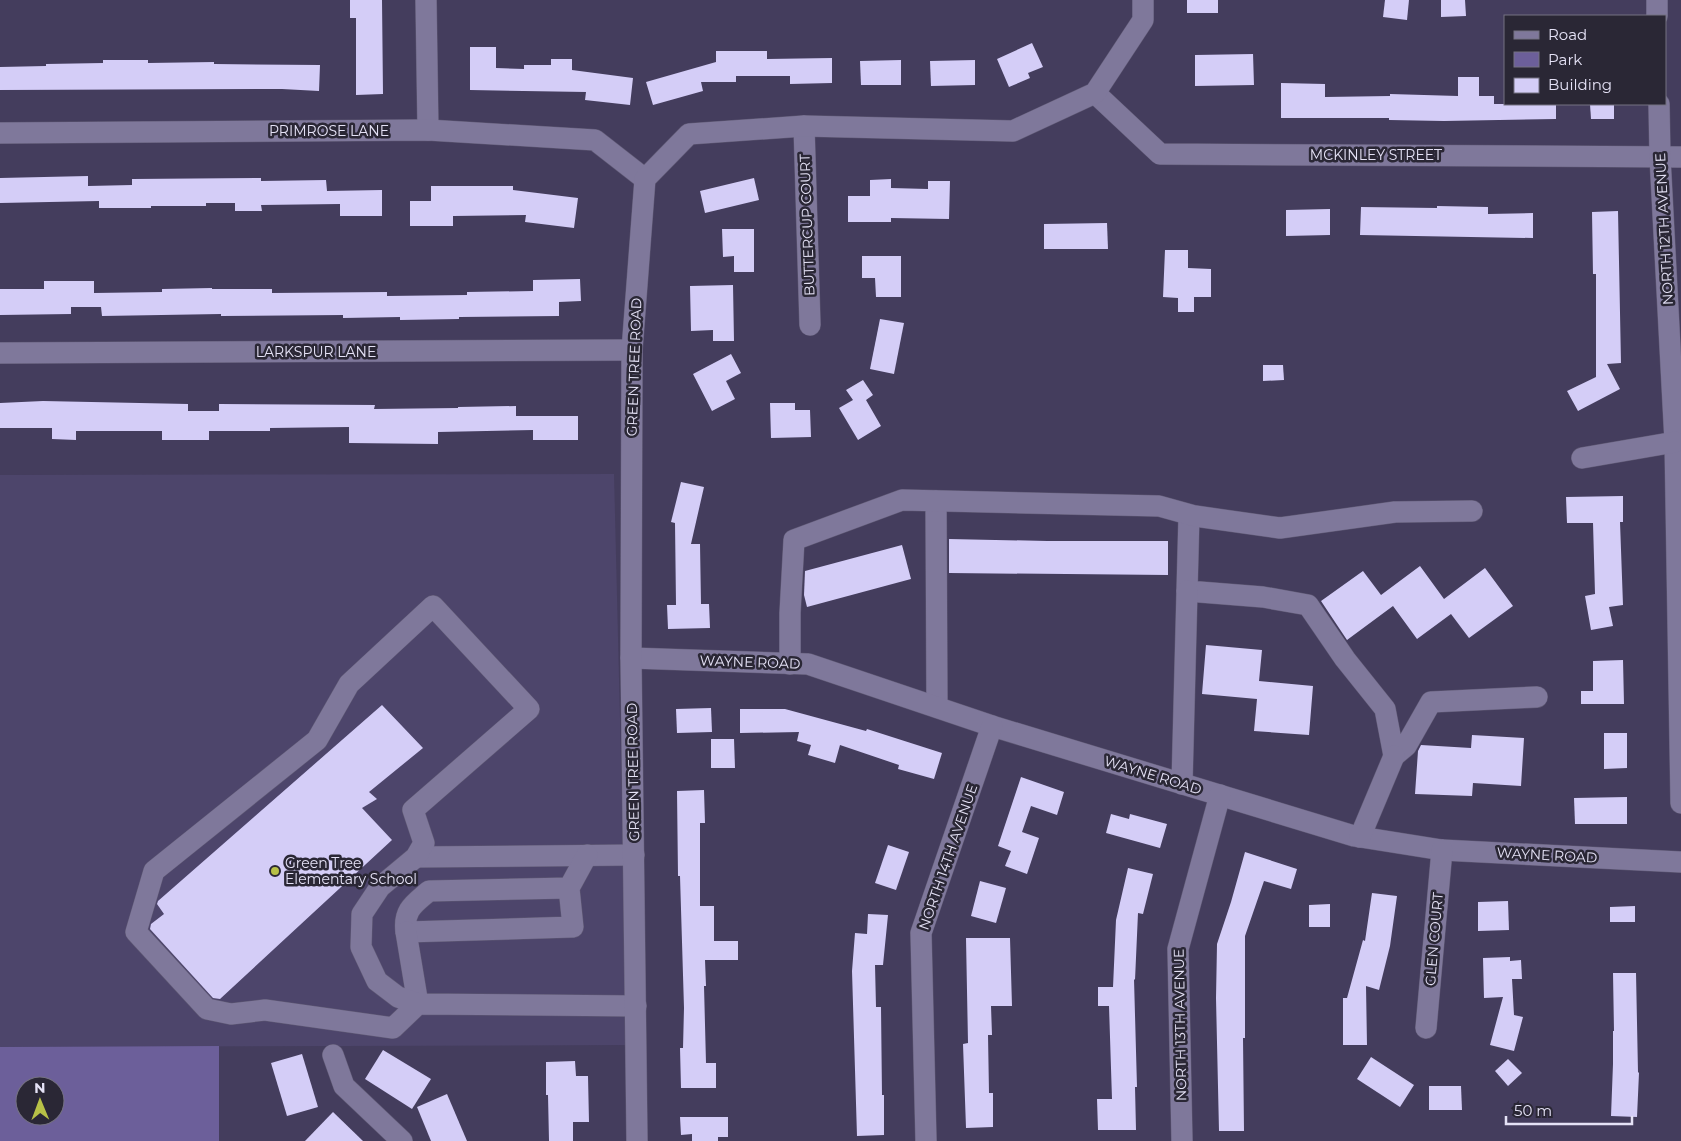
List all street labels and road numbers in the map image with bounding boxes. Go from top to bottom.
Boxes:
street label: PRIMROSE LANE [269,122,389,140]
street label: MCKINLEY STREET [1310,146,1442,164]
street label: NORTH 12TH AVENUE [1651,152,1677,306]
street label: BUTTERCUP COURT [796,154,818,296]
street label: GREEN TREE ROAD [623,297,645,437]
street label: LARKSPUR LANE [256,343,376,361]
street label: WAYNE ROAD [699,651,801,673]
street label: GREEN TREE ROAD [623,703,643,841]
street label: WAYNE ROAD [1102,752,1204,798]
street label: NORTH 14TH AVENUE [915,782,981,932]
street label: WAYNE ROAD [1496,843,1598,867]
street label: GLEN COURT [1421,892,1447,986]
street label: NORTH 13TH AVENUE [1170,949,1190,1101]

